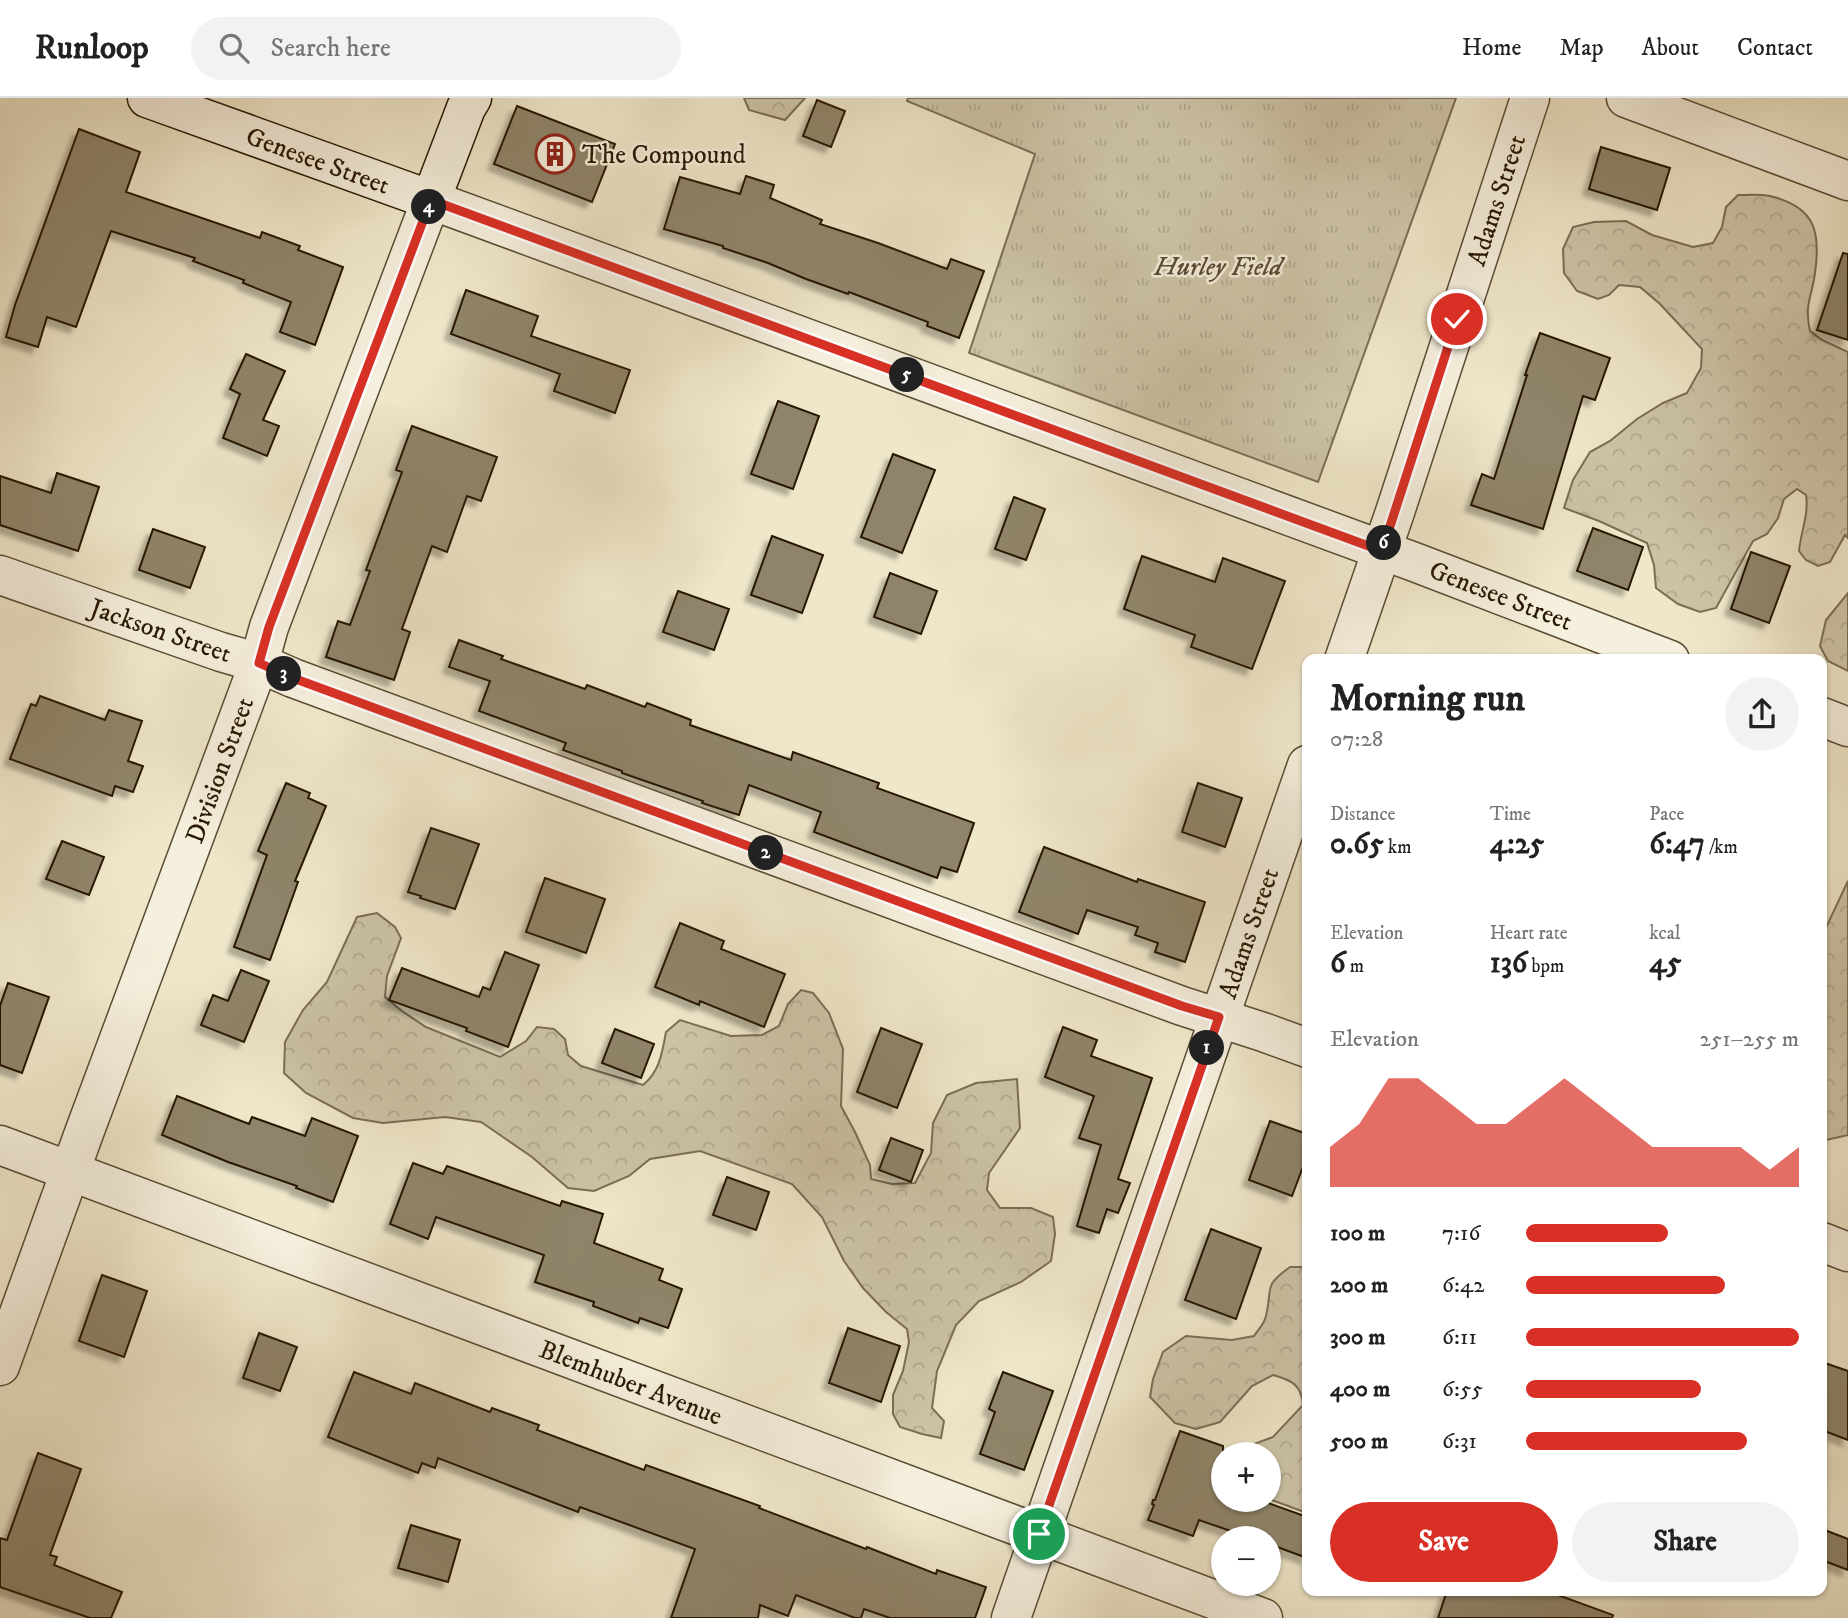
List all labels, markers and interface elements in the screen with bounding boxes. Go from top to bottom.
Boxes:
search box [191,17,681,80]
text: Runloop [35,28,149,69]
icon: search [215,29,253,67]
text: Search here [271,32,391,65]
text: Home [1462,33,1521,63]
text: Map [1559,33,1604,63]
text: About [1642,33,1699,63]
text: Contact [1737,33,1813,63]
street label: Genesee Street [241,120,394,203]
street label: Adams Street [1461,131,1534,270]
building icon: The Compound [534,133,576,175]
place label: The Compound [582,139,746,172]
pin: 4 [412,190,446,224]
text: 4 [423,195,434,218]
park label: Hurley Field [1153,251,1286,284]
pin [1427,289,1487,349]
icon: check [1438,300,1476,338]
pin: 5 [890,358,925,392]
text: 5 [902,363,911,386]
pin: 6 [1366,526,1402,560]
text: 6 [1379,531,1388,554]
street label: Genesee Street [1424,554,1577,639]
street label: Jackson Street [84,591,235,671]
pin: 3 [266,656,302,692]
text: 3 [280,662,287,685]
text: Morning run [1330,675,1525,723]
button: share [1725,677,1799,751]
street label: Division Street [179,693,262,848]
text: 07:28 [1330,725,1383,754]
text: Distance [1330,803,1395,826]
text: Time [1490,803,1531,826]
text: Pace [1649,803,1684,826]
text: 0.65 [1330,826,1384,863]
text: 4:25 [1490,826,1544,863]
text: 6:47 [1649,826,1705,863]
pin: 2 [748,836,784,870]
text: km [1384,836,1412,859]
text: /km [1705,836,1738,859]
text: 2 [761,841,770,864]
street label: Adams Street [1212,864,1287,1003]
text: Elevation [1330,922,1404,945]
text: Heart rate [1490,922,1568,945]
text: kcal [1649,922,1681,945]
text: 6 [1330,945,1346,982]
text: 136 [1490,945,1527,982]
text: 45 [1649,945,1681,982]
text: m [1346,955,1364,978]
text: bpm [1527,955,1564,978]
text: Elevation [1330,1025,1419,1054]
text: 251–255 m [1700,1025,1799,1054]
pin: 1 [1190,1030,1224,1066]
text: 1 [1203,1036,1210,1059]
text: 100 m [1330,1219,1385,1248]
text: 7:16 [1442,1219,1480,1248]
text: 200 m [1330,1271,1388,1300]
text: 6:42 [1442,1271,1485,1300]
text: 300 m [1330,1323,1386,1352]
text: 6:11 [1442,1323,1477,1352]
street label: Blemhuber Avenue [534,1333,727,1433]
text: 400 m [1330,1375,1390,1404]
text: 6:55 [1442,1375,1483,1404]
text: 500 m [1330,1427,1388,1456]
text: 6:31 [1442,1427,1477,1456]
map controls [1211,1442,1281,1596]
button: + [1211,1442,1281,1512]
button: Save [1330,1502,1558,1582]
button: Share [1572,1502,1799,1582]
pin [1009,1504,1069,1564]
icon: arrive [1020,1515,1058,1553]
button: − [1211,1526,1281,1596]

